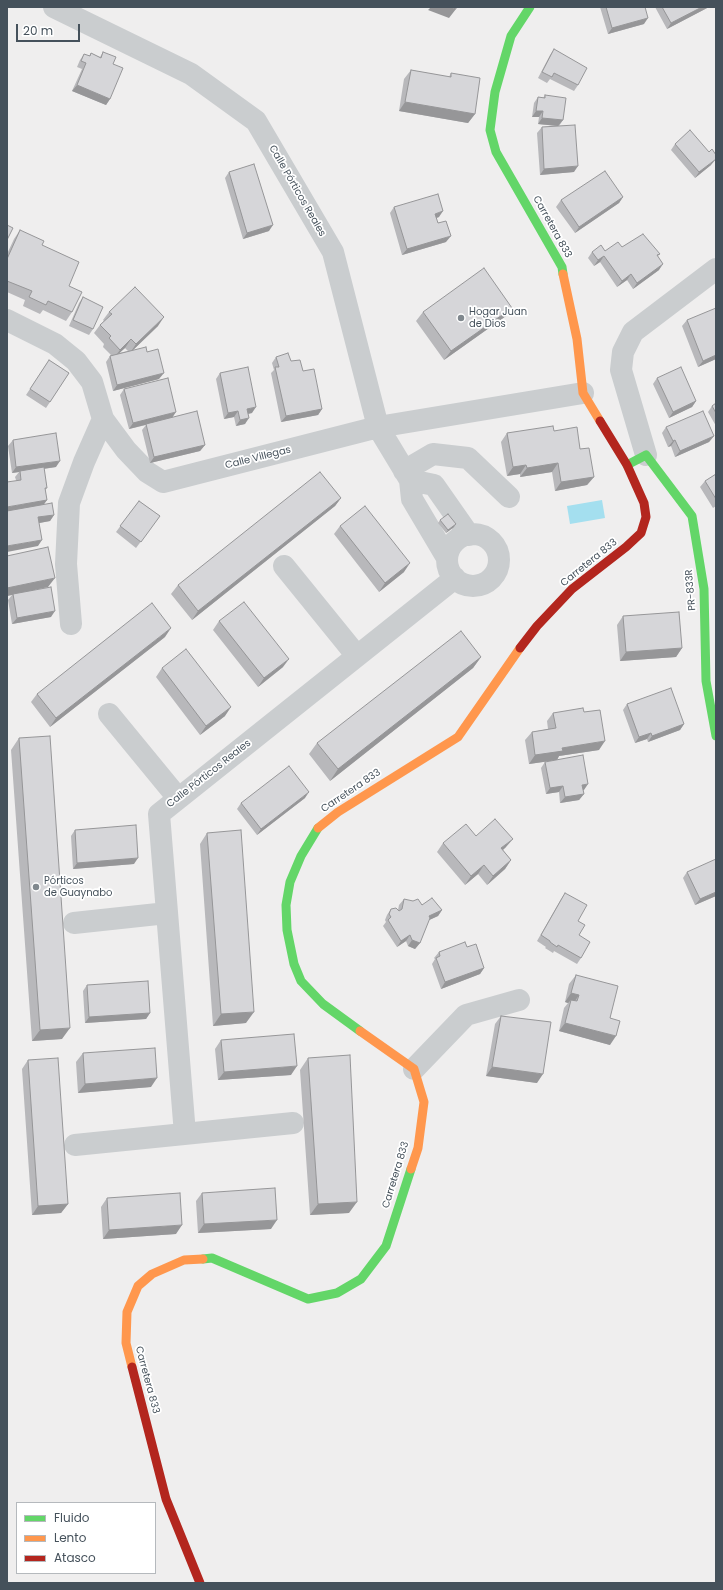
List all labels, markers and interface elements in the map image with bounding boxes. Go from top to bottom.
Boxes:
scale bar [18,16,82,42]
text: 20 m [23,22,53,39]
street label: Calle Pórticos Reales [266,143,328,239]
street label: Carretera 833 [530,194,574,260]
place label: Hogar Juan de Dios [469,306,527,330]
marker: Hogar Juan de Dios [456,313,466,323]
street label: Calle Villegas [224,444,292,472]
street label: Carretera 833 [558,537,620,589]
street label: PR-833R [683,569,699,611]
street label: Calle Pórticos Reales [164,737,254,811]
street label: Carretera 833 [319,767,383,815]
place label: Pórticos de Guaynabo [44,875,113,898]
marker: Pórticos de Guaynabo [31,882,41,892]
street label: Carretera 833 [380,1140,412,1210]
street label: Carretera 833 [132,1345,162,1415]
legend [16,1502,156,1574]
text: Fluido [54,1509,89,1526]
text: Lento [54,1529,86,1546]
text: Atasco [54,1549,96,1566]

